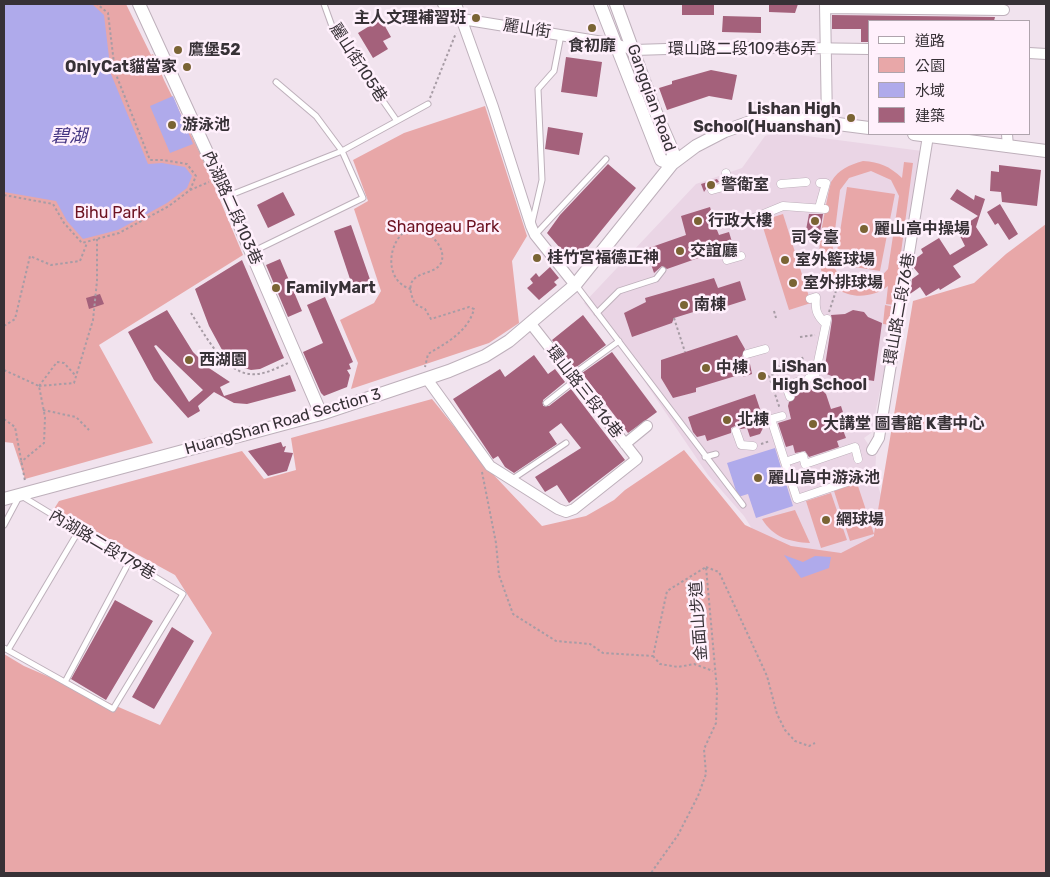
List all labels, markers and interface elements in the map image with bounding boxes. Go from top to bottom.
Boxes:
place label: 主人文理補習班 [354,8,466,28]
marker: 主人文理補習班 [470,12,482,24]
street label: 麗山街 [502,16,552,42]
street label: 麗山街105巷 [325,20,391,106]
legend [868,20,1030,135]
marker: 食初靡 [586,22,598,34]
text: 道路 [915,32,945,50]
place label: 食初靡 [568,36,616,56]
street label: 環山路二段109巷6弄 [668,39,816,59]
place label: 鷹堡52 [188,40,241,60]
street label: Gangqian Road [623,42,679,154]
marker: 鷹堡52 [172,44,184,56]
place label: OnlyCat貓當家 [65,57,177,77]
text: 公園 [915,57,945,75]
marker: OnlyCat貓當家 [181,61,193,73]
text: 水域 [915,82,945,100]
place label: Lishan High School(Huanshan) [693,99,841,137]
text: 建築 [915,107,945,125]
marker: Lishan High School(Huanshan) [845,112,857,124]
place label: 游泳池 [182,115,230,135]
marker: 游泳池 [166,119,178,131]
water label: 碧湖 [51,126,87,148]
street label: 內湖路二段103巷 [198,148,266,268]
place label: 警衛室 [721,175,769,195]
marker: 警衛室 [705,179,717,191]
park label: Bihu Park [74,203,146,223]
place label: 行政大樓 [708,211,772,231]
marker: 行政大樓 [692,215,704,227]
marker: 司令臺 [809,215,821,227]
park label: Shangeau Park [387,217,499,237]
place label: 麗山高中操場 [874,219,970,239]
marker: 麗山高中操場 [858,223,870,235]
place label: 司令臺 [791,228,839,248]
place label: 交誼廳 [690,241,738,261]
marker: 交誼廳 [674,245,686,257]
place label: 桂竹宮福德正神 [547,248,659,268]
place label: 室外籃球場 [795,250,875,270]
marker: 桂竹宮福德正神 [531,252,543,264]
street label: 環山路二段76巷 [881,252,919,366]
marker: 室外籃球場 [779,254,791,266]
place label: 室外排球場 [803,273,883,293]
marker: 室外排球場 [787,277,799,289]
place label: FamilyMart [286,278,376,298]
marker: FamilyMart [270,282,282,294]
place label: 南棟 [694,295,726,315]
marker: 南棟 [678,299,690,311]
street label: 環山路三段16巷 [542,342,626,442]
place label: 西湖園 [199,350,247,370]
marker: 西湖園 [183,354,195,366]
place label: LiShan High School [772,357,867,395]
place label: 中棟 [716,358,748,378]
marker: 中棟 [700,362,712,374]
marker: LiShan High School [756,370,768,382]
street label: HuangShan Road Section 3 [183,385,383,459]
place label: 北棟 [737,410,769,430]
marker: 北棟 [721,414,733,426]
place label: 大講堂 圖書館 K書中心 [823,414,984,434]
marker: 大講堂 圖書館 K書中心 [807,418,819,430]
place label: 麗山高中游泳池 [768,468,880,488]
marker: 麗山高中游泳池 [752,472,764,484]
street label: 內湖路二段179巷 [45,506,159,584]
place label: 網球場 [836,510,884,530]
marker: 網球場 [820,514,832,526]
street label: 金面山步道 [687,580,711,662]

